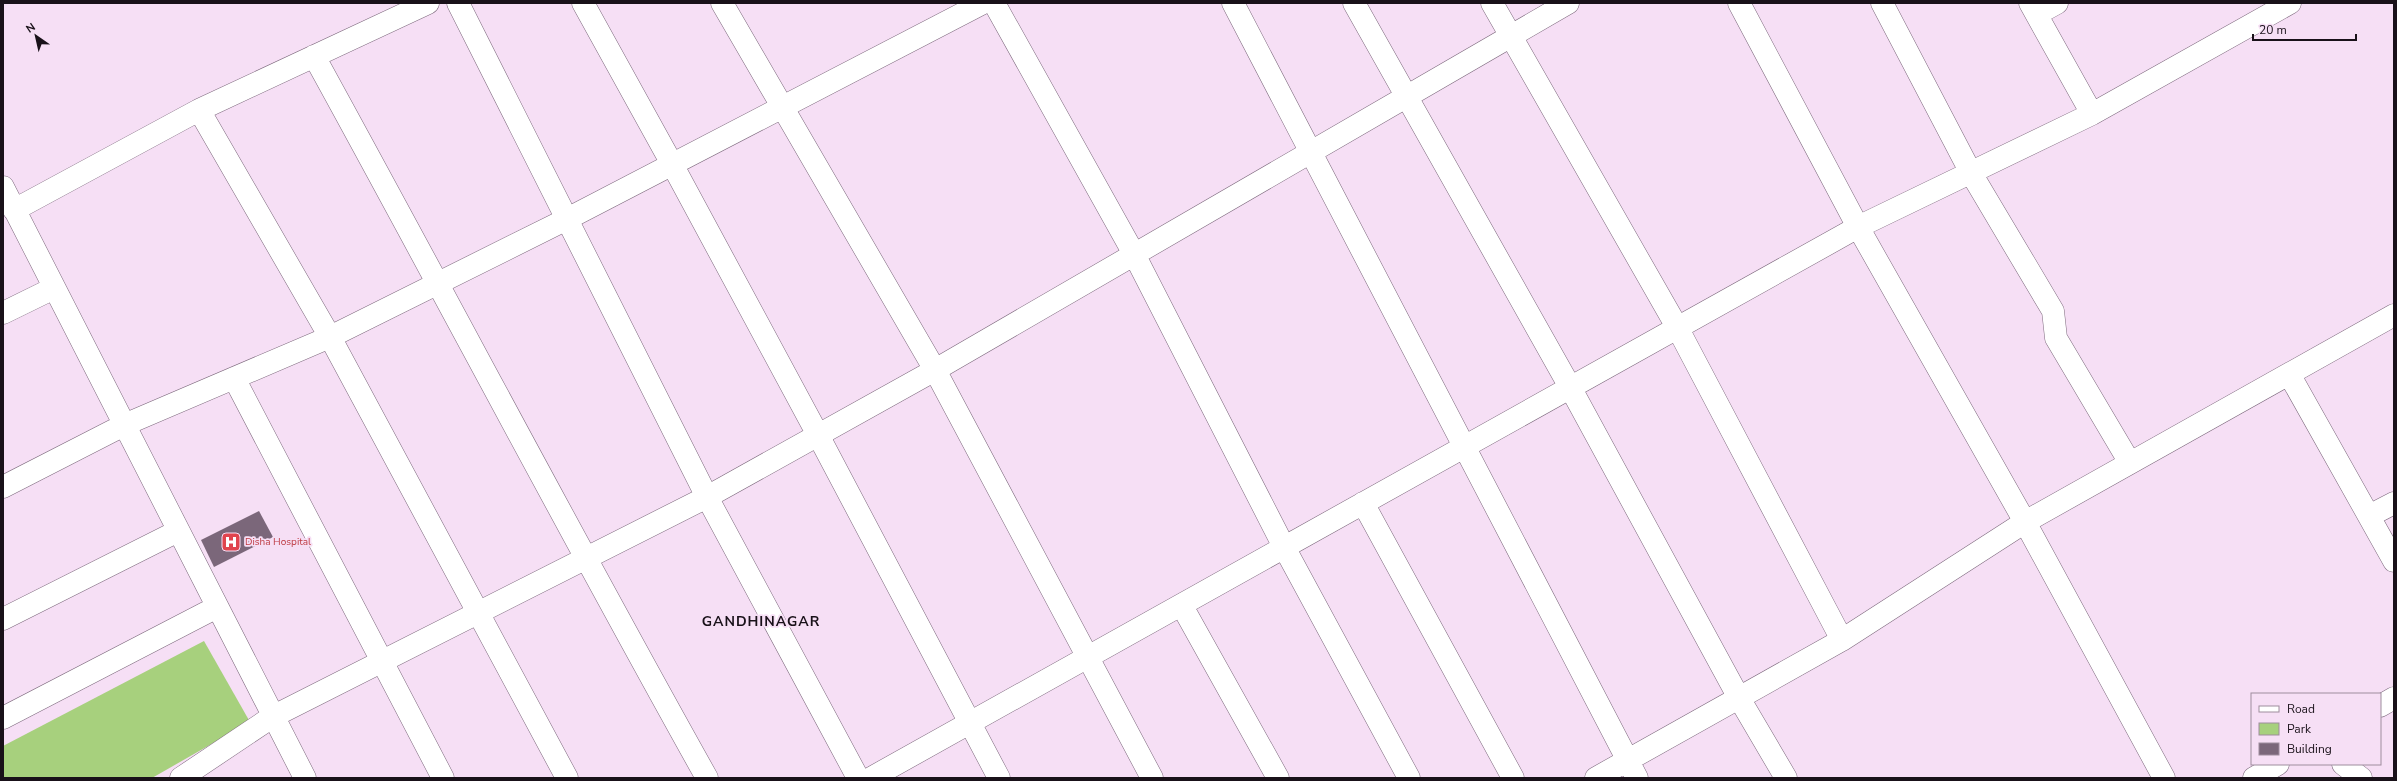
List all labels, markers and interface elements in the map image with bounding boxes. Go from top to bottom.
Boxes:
north arrow [16,16,56,56]
scale bar [2253,16,2356,42]
text: N [23,20,38,37]
text: 20 m [2259,22,2287,38]
hospital icon: Disha Hospital [220,531,242,553]
place label: Disha Hospital [245,535,311,549]
district label: GANDHINAGAR [702,612,820,631]
legend [2251,693,2381,765]
text: Road [2287,701,2315,717]
text: Park [2287,721,2312,737]
text: Building [2287,741,2332,757]

